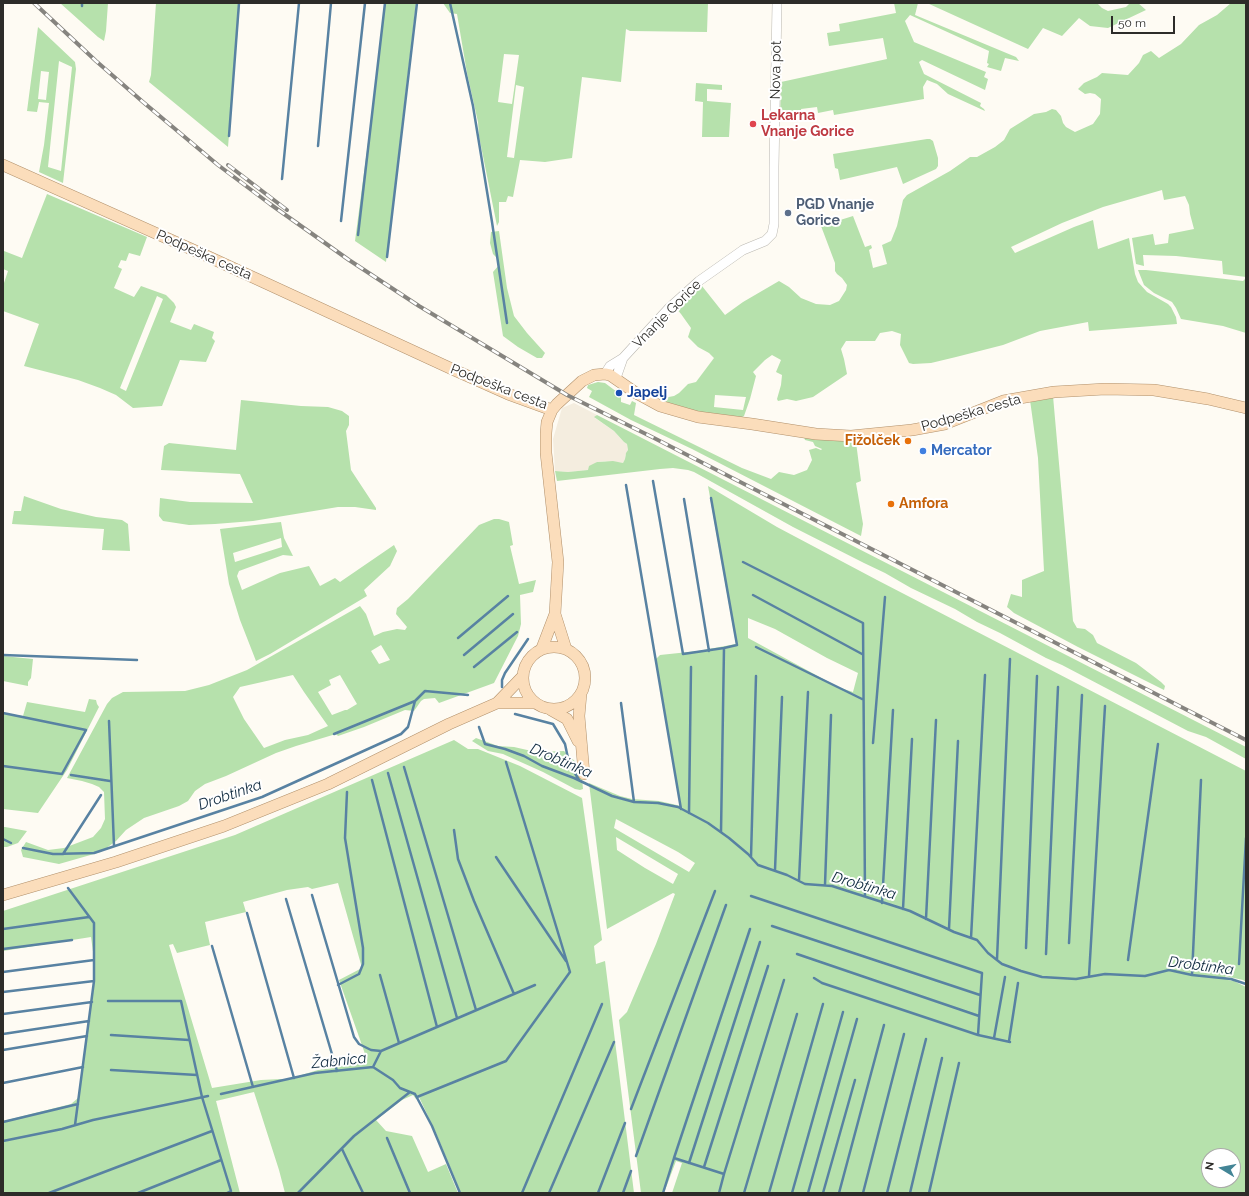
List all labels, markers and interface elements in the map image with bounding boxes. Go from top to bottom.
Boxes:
scale bar [1113,8,1177,34]
text: 50 m [1118,16,1146,30]
street label: Nova pot [767,40,785,100]
place label: Lekarna Vnanje Gorice [761,108,854,140]
marker: Lekarna Vnanje Gorice [748,119,758,129]
place label: PGD Vnanje Gorice [796,197,874,230]
marker: PGD Vnanje Gorice [783,208,793,218]
street label: Podpeška cesta [154,226,254,284]
street label: Vnanje Gorice [629,276,705,352]
street label: Podpeška cesta [448,361,550,413]
place label: Japelj [627,385,667,401]
marker: Japelj [614,388,624,398]
street label: Podpeška cesta [919,391,1023,435]
place label: Fižolček [845,433,900,449]
marker: Fižolček [903,436,913,446]
place label: Mercator [931,443,992,459]
marker: Mercator [918,446,928,456]
place label: Amfora [899,496,948,512]
marker: Amfora [886,499,896,509]
water label: Drobtinka [527,740,595,782]
water label: Drobtinka [196,776,264,814]
water label: Drobtinka [830,868,898,904]
water label: Drobtinka [1167,953,1235,979]
water label: Žabnica [311,1049,367,1073]
north arrow [1201,1148,1241,1188]
text: N [1203,1161,1217,1171]

